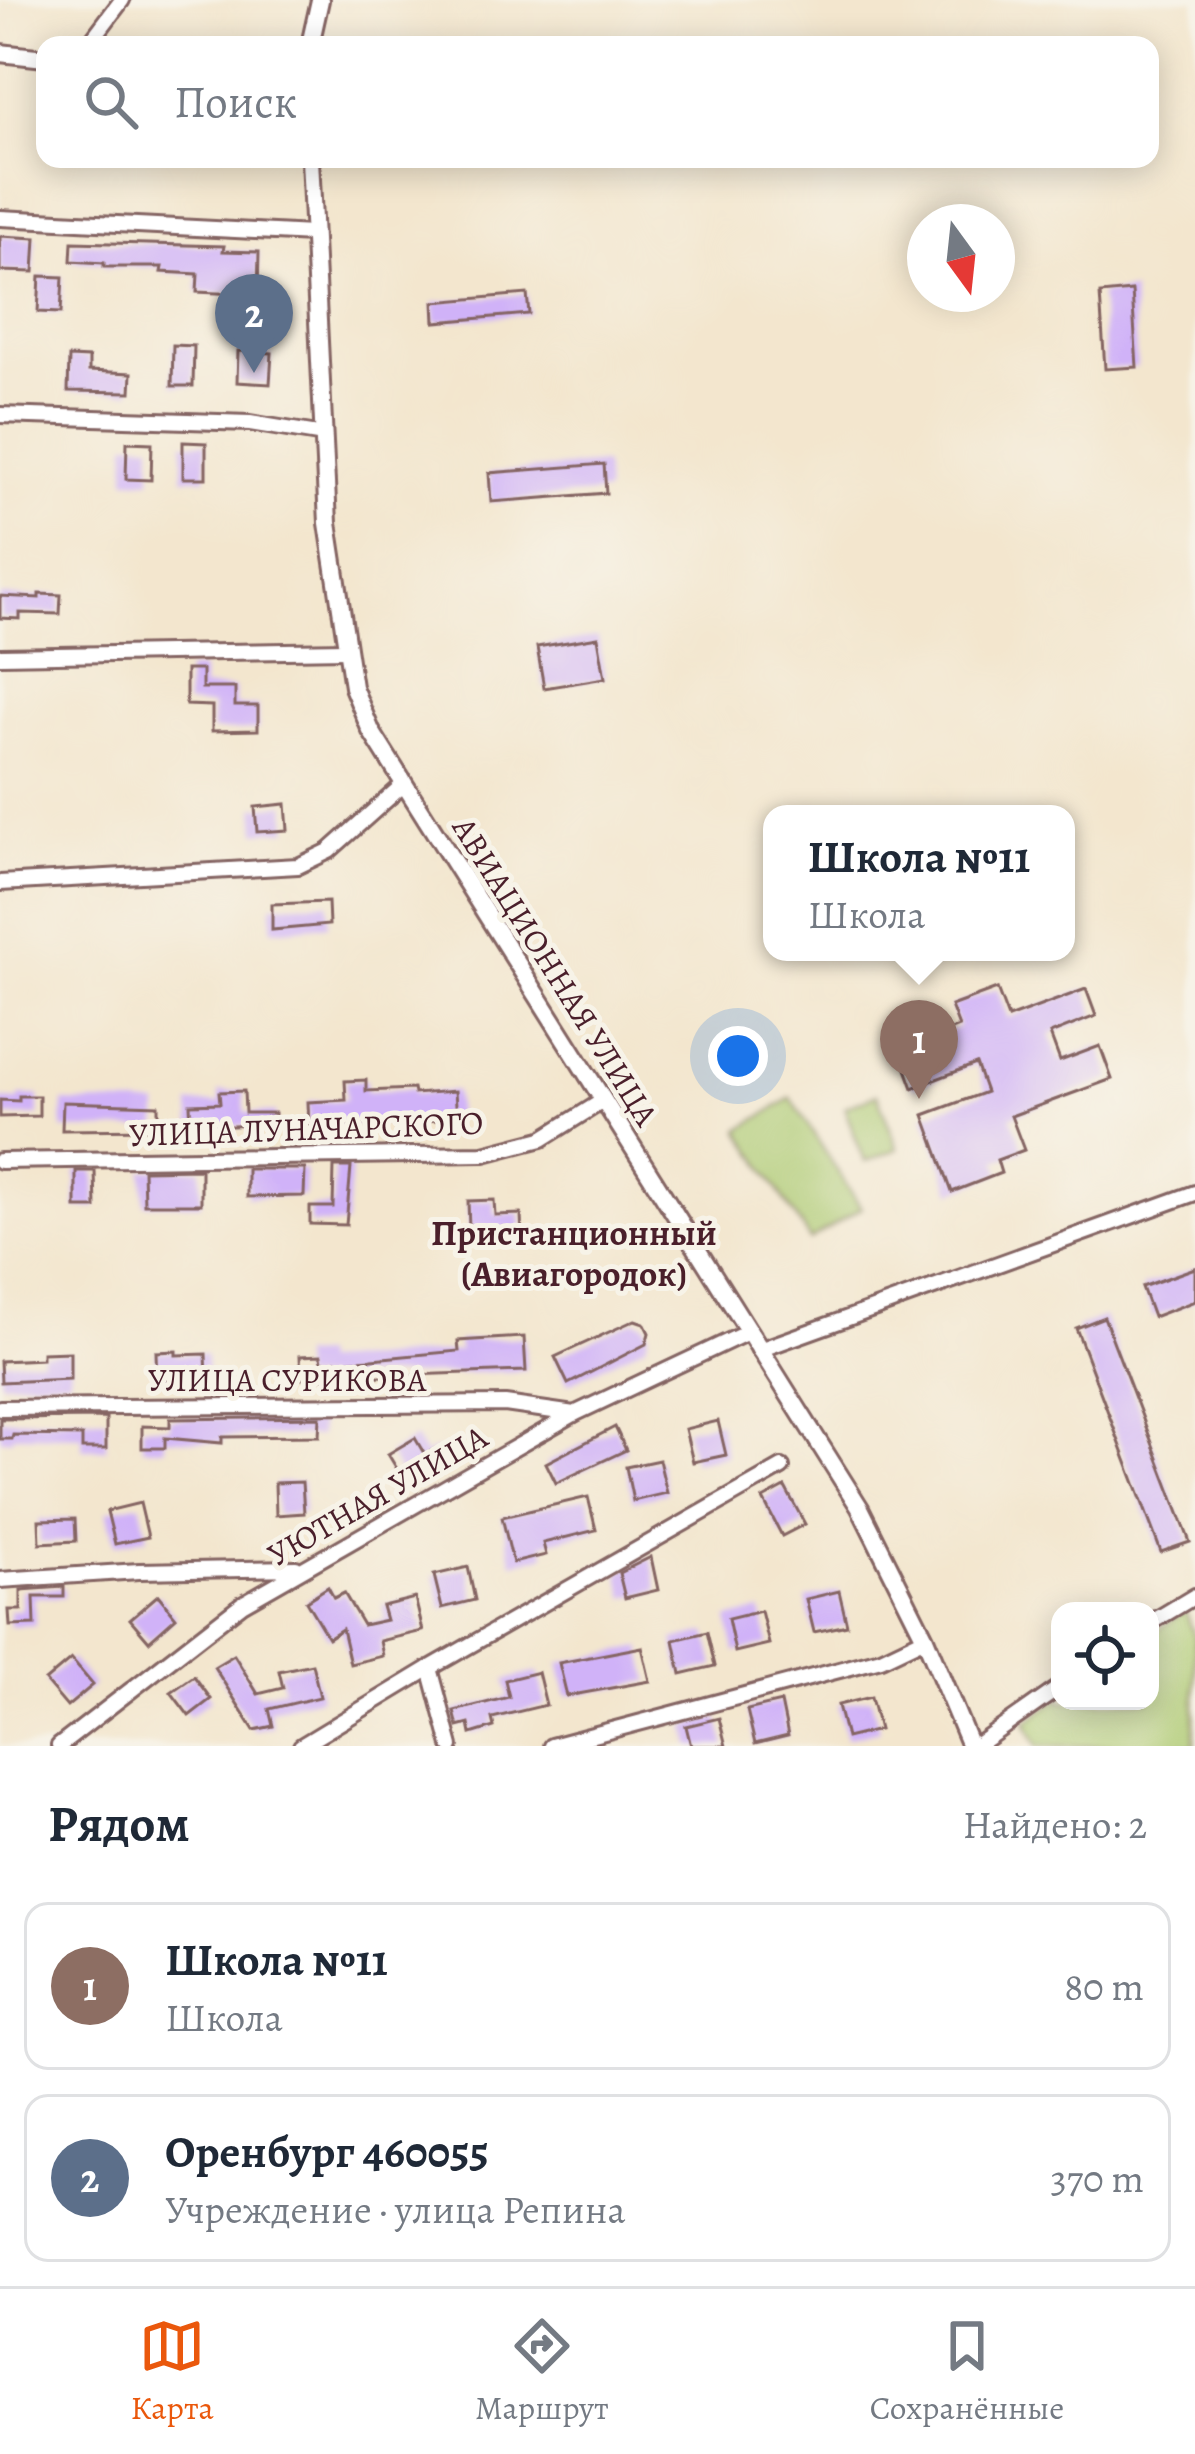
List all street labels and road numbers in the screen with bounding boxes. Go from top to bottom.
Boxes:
street label: АВИАЦИОННАЯ УЛИЦА [442,807,669,1135]
street label: УЛИЦА ЛУНАЧАРСКОГО [128,1100,484,1157]
street label: УЛИЦА СУРИКОВА [148,1357,427,1402]
street label: УЮТНАЯ УЛИЦА [259,1414,496,1577]

